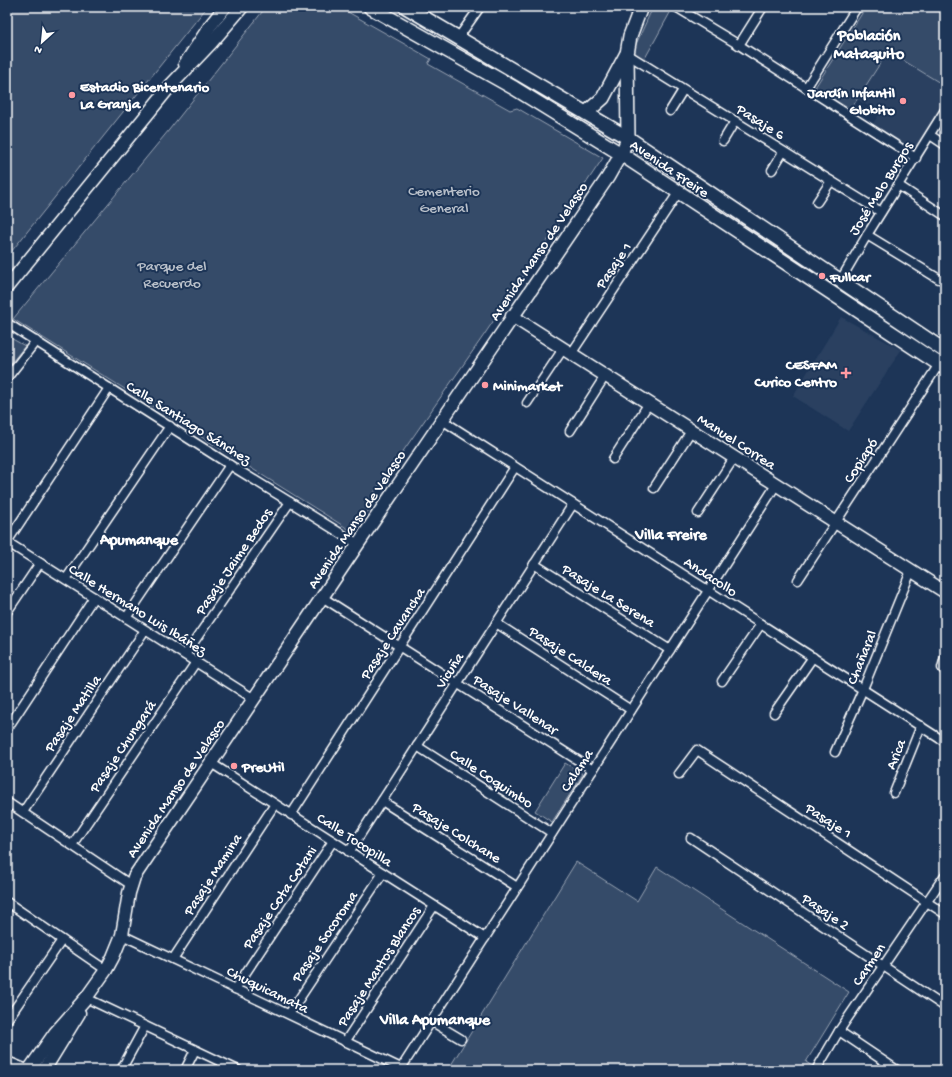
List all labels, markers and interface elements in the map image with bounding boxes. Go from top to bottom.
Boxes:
north arrow [22,22,62,62]
district label: Población Mataquito [834,28,905,65]
text: N [32,42,44,56]
place label: Estadio Bicentenario La Granja [80,79,209,114]
place label: Jardín Infantil Globito [806,85,896,120]
marker: Estadio Bicentenario La Granja [67,90,77,100]
marker: Jardín Infantil Globito [898,96,908,106]
street label: Pasaje 6 [732,100,788,145]
street label: Avenida Freire [626,137,712,203]
street label: José Melo Burgos [846,138,918,239]
street label: Avenida Manso de Velasco [487,179,593,325]
park label: Cementerio General [408,183,480,218]
street label: Pasaje 1 [592,239,637,294]
park label: Parque del Recuerdo [136,258,207,293]
place label: Fullcar [829,269,872,287]
marker: Fullcar [817,271,827,281]
place label: CESFAM Curico Centro [754,357,838,392]
marker: CESFAM Curico Centro [840,367,852,379]
street label: Calle Santiago Sánchez [122,378,254,470]
place label: Minimarket [493,378,564,396]
marker: Minimarket [480,380,490,390]
street label: Manuel Correa [693,411,779,475]
street label: Copiapó [841,435,883,487]
street label: Avenida Manso de Velasco [305,447,411,593]
street label: Pasaje Jaime Bedos [192,505,277,620]
district label: Villa Freire [634,527,708,546]
district label: Apumanque [99,532,179,551]
street label: Andacollo [680,554,740,602]
street label: Pasaje La Serena [557,560,659,633]
street label: Calle Hermano Luis Ibáñez [64,561,210,661]
street label: Pasaje Cavancha [357,584,430,684]
street label: Pasaje Caldera [524,622,616,691]
street label: Chañaral [844,628,882,688]
street label: Vicuña [432,649,469,693]
street label: Pasaje Vallenar [468,671,562,741]
street label: Pasaje Matilla [41,672,106,757]
street label: Pasaje Chungará [86,697,161,797]
street label: Avenida Manso de Velasco [124,716,230,862]
street label: Arica [883,736,911,772]
street label: Calle Coquimbo [446,746,536,813]
street label: Calama [557,746,598,796]
place label: PreUtil [241,759,285,777]
marker: PreUtil [229,761,239,771]
street label: Pasaje Colchane [407,799,504,868]
street label: Pasaje 1 [800,799,855,843]
street label: Calle Tocopilla [313,810,396,872]
street label: Pasaje Mamina [180,830,247,920]
street label: Pasaje Cota Cotani [239,843,322,954]
street label: Pasaje Socoroma [288,888,363,987]
street label: Pasaje 2 [797,890,852,935]
street label: Pasaje Mantos Blancos [334,903,426,1031]
street label: Carmen [849,940,890,990]
street label: Chuquicamata [223,963,312,1019]
district label: Villa Apumanque [379,1012,491,1031]

